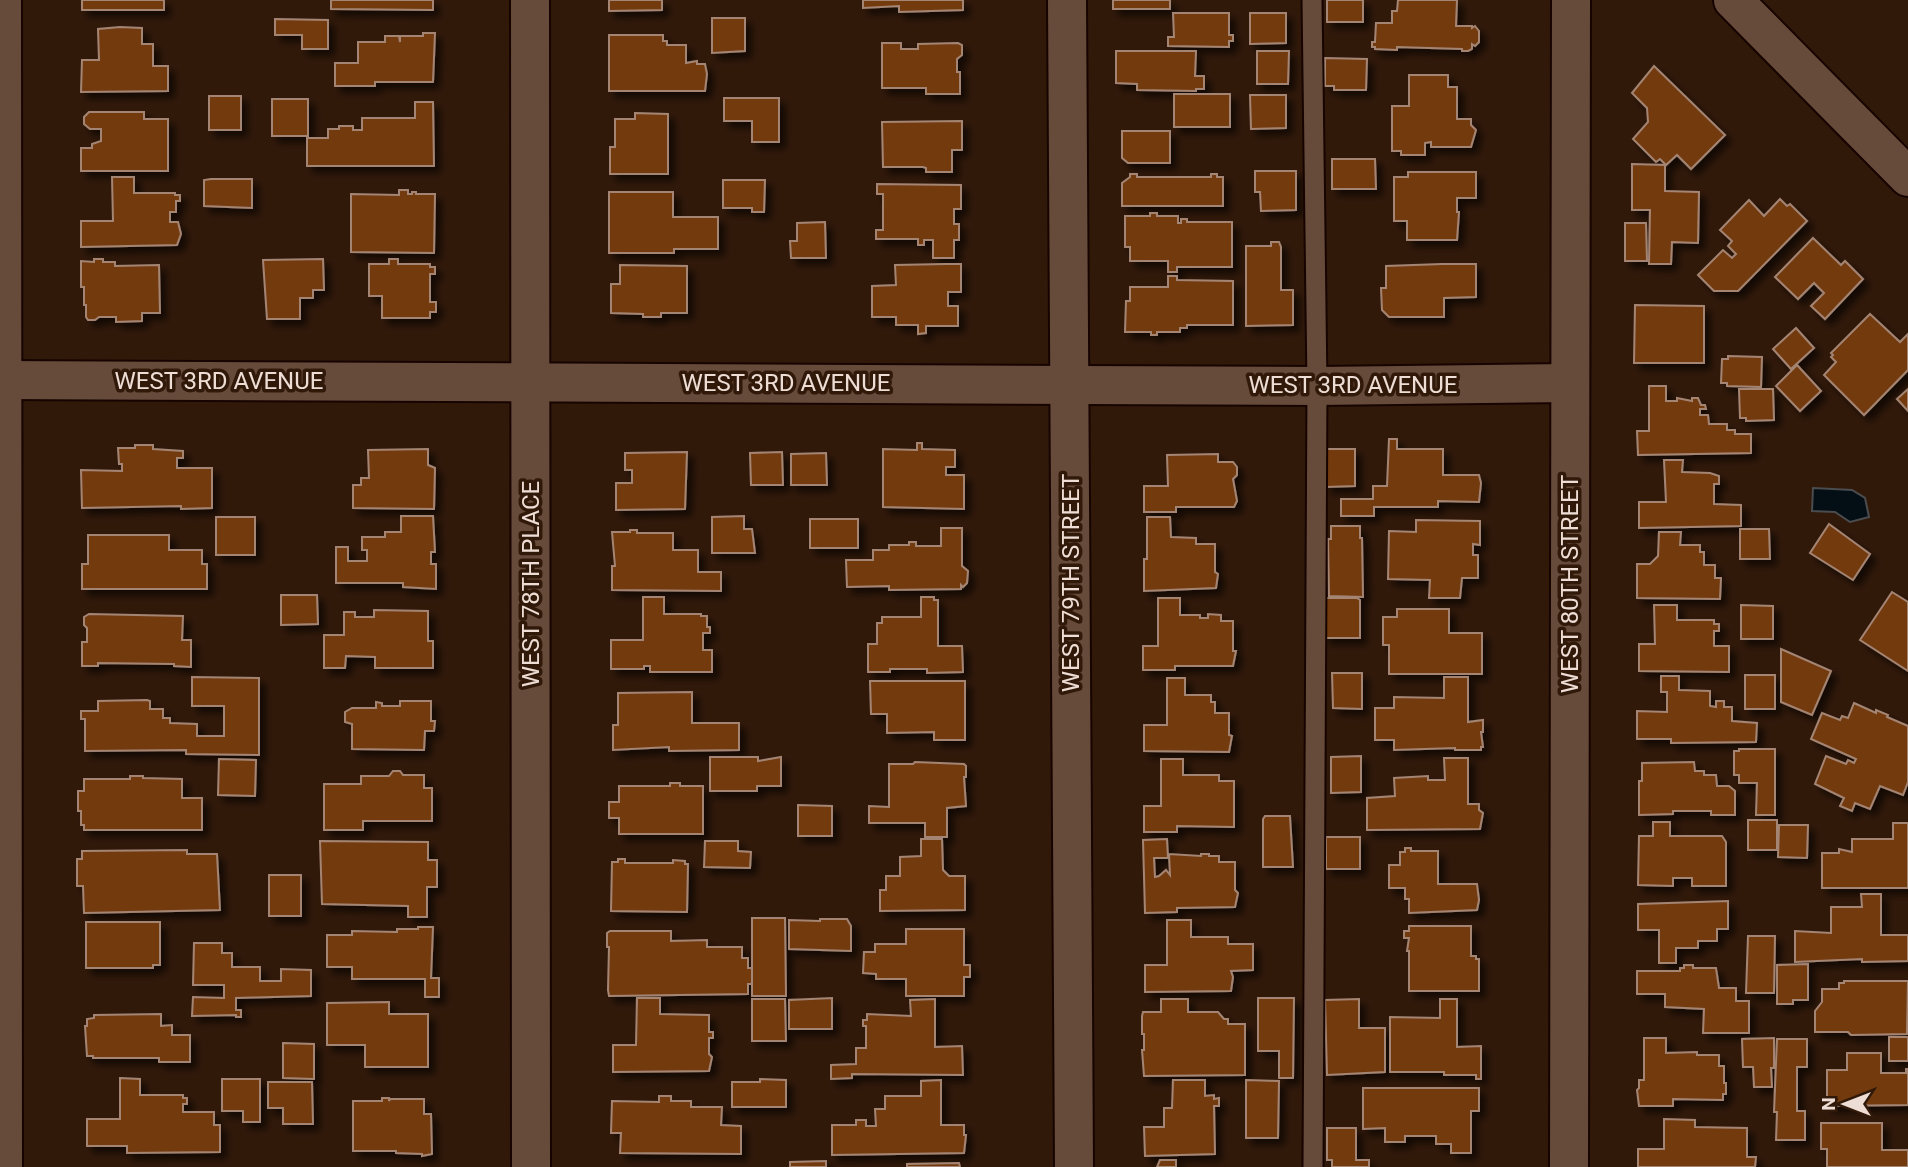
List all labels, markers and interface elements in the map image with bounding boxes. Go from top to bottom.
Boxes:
street label: WEST 3RD AVENUE [115,367,323,395]
street label: WEST 3RD AVENUE [682,369,890,397]
street label: WEST 3RD AVENUE [1249,371,1457,399]
street label: WEST 79TH STREET [1057,474,1085,692]
street label: WEST 80TH STREET [1556,475,1584,693]
street label: WEST 78TH PLACE [517,481,545,687]
north arrow [1810,1069,1880,1139]
text: N [1817,1097,1840,1111]

